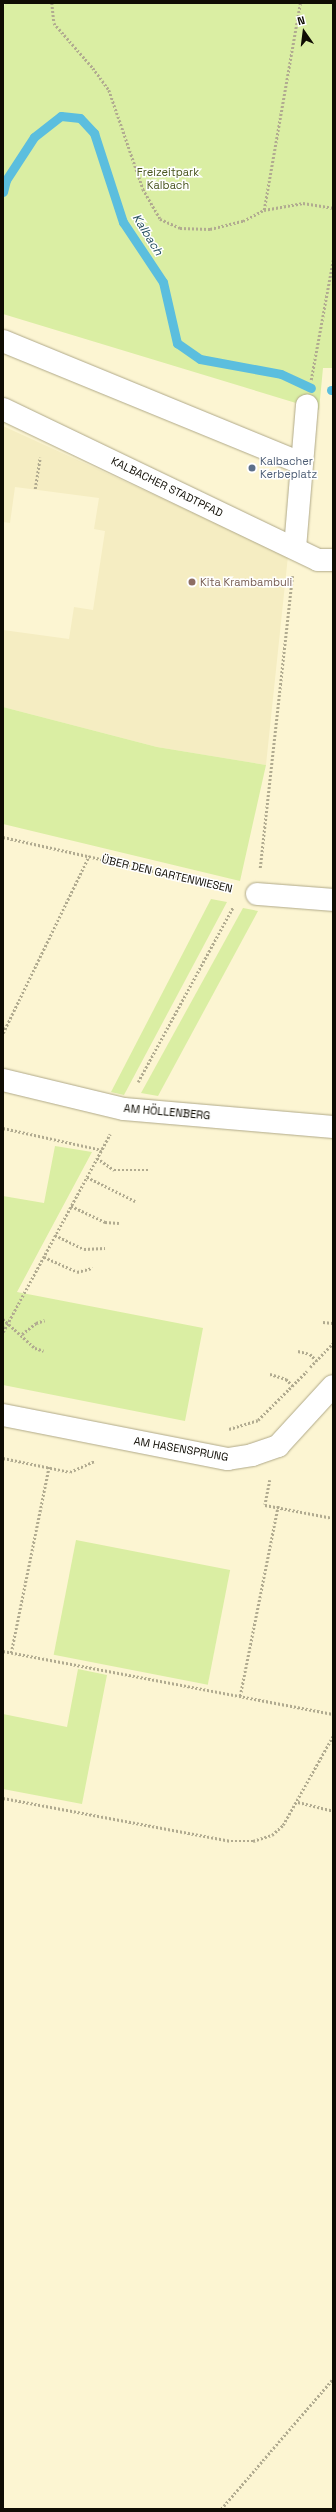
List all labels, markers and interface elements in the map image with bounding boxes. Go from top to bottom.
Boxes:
north arrow [284,12,324,52]
text: N [296,13,306,28]
park label: Freizeitpark Kalbach [137,166,199,192]
water label: Kalbach [129,212,165,258]
street label: KALBACHER STADTPFAD [109,454,225,520]
place label: Kalbacher Kerbeplatz [260,455,317,481]
marker: Kalbacher Kerbeplatz [247,463,257,473]
place label: Kita Krambambuli [200,575,292,589]
marker: Kita Krambambuli [187,577,197,587]
street label: ÜBER DEN GARTENWIESEN [100,853,234,895]
street label: AM HÖLLENBERG [123,1102,211,1122]
street label: AM HASENSPRUNG [133,1434,229,1464]

